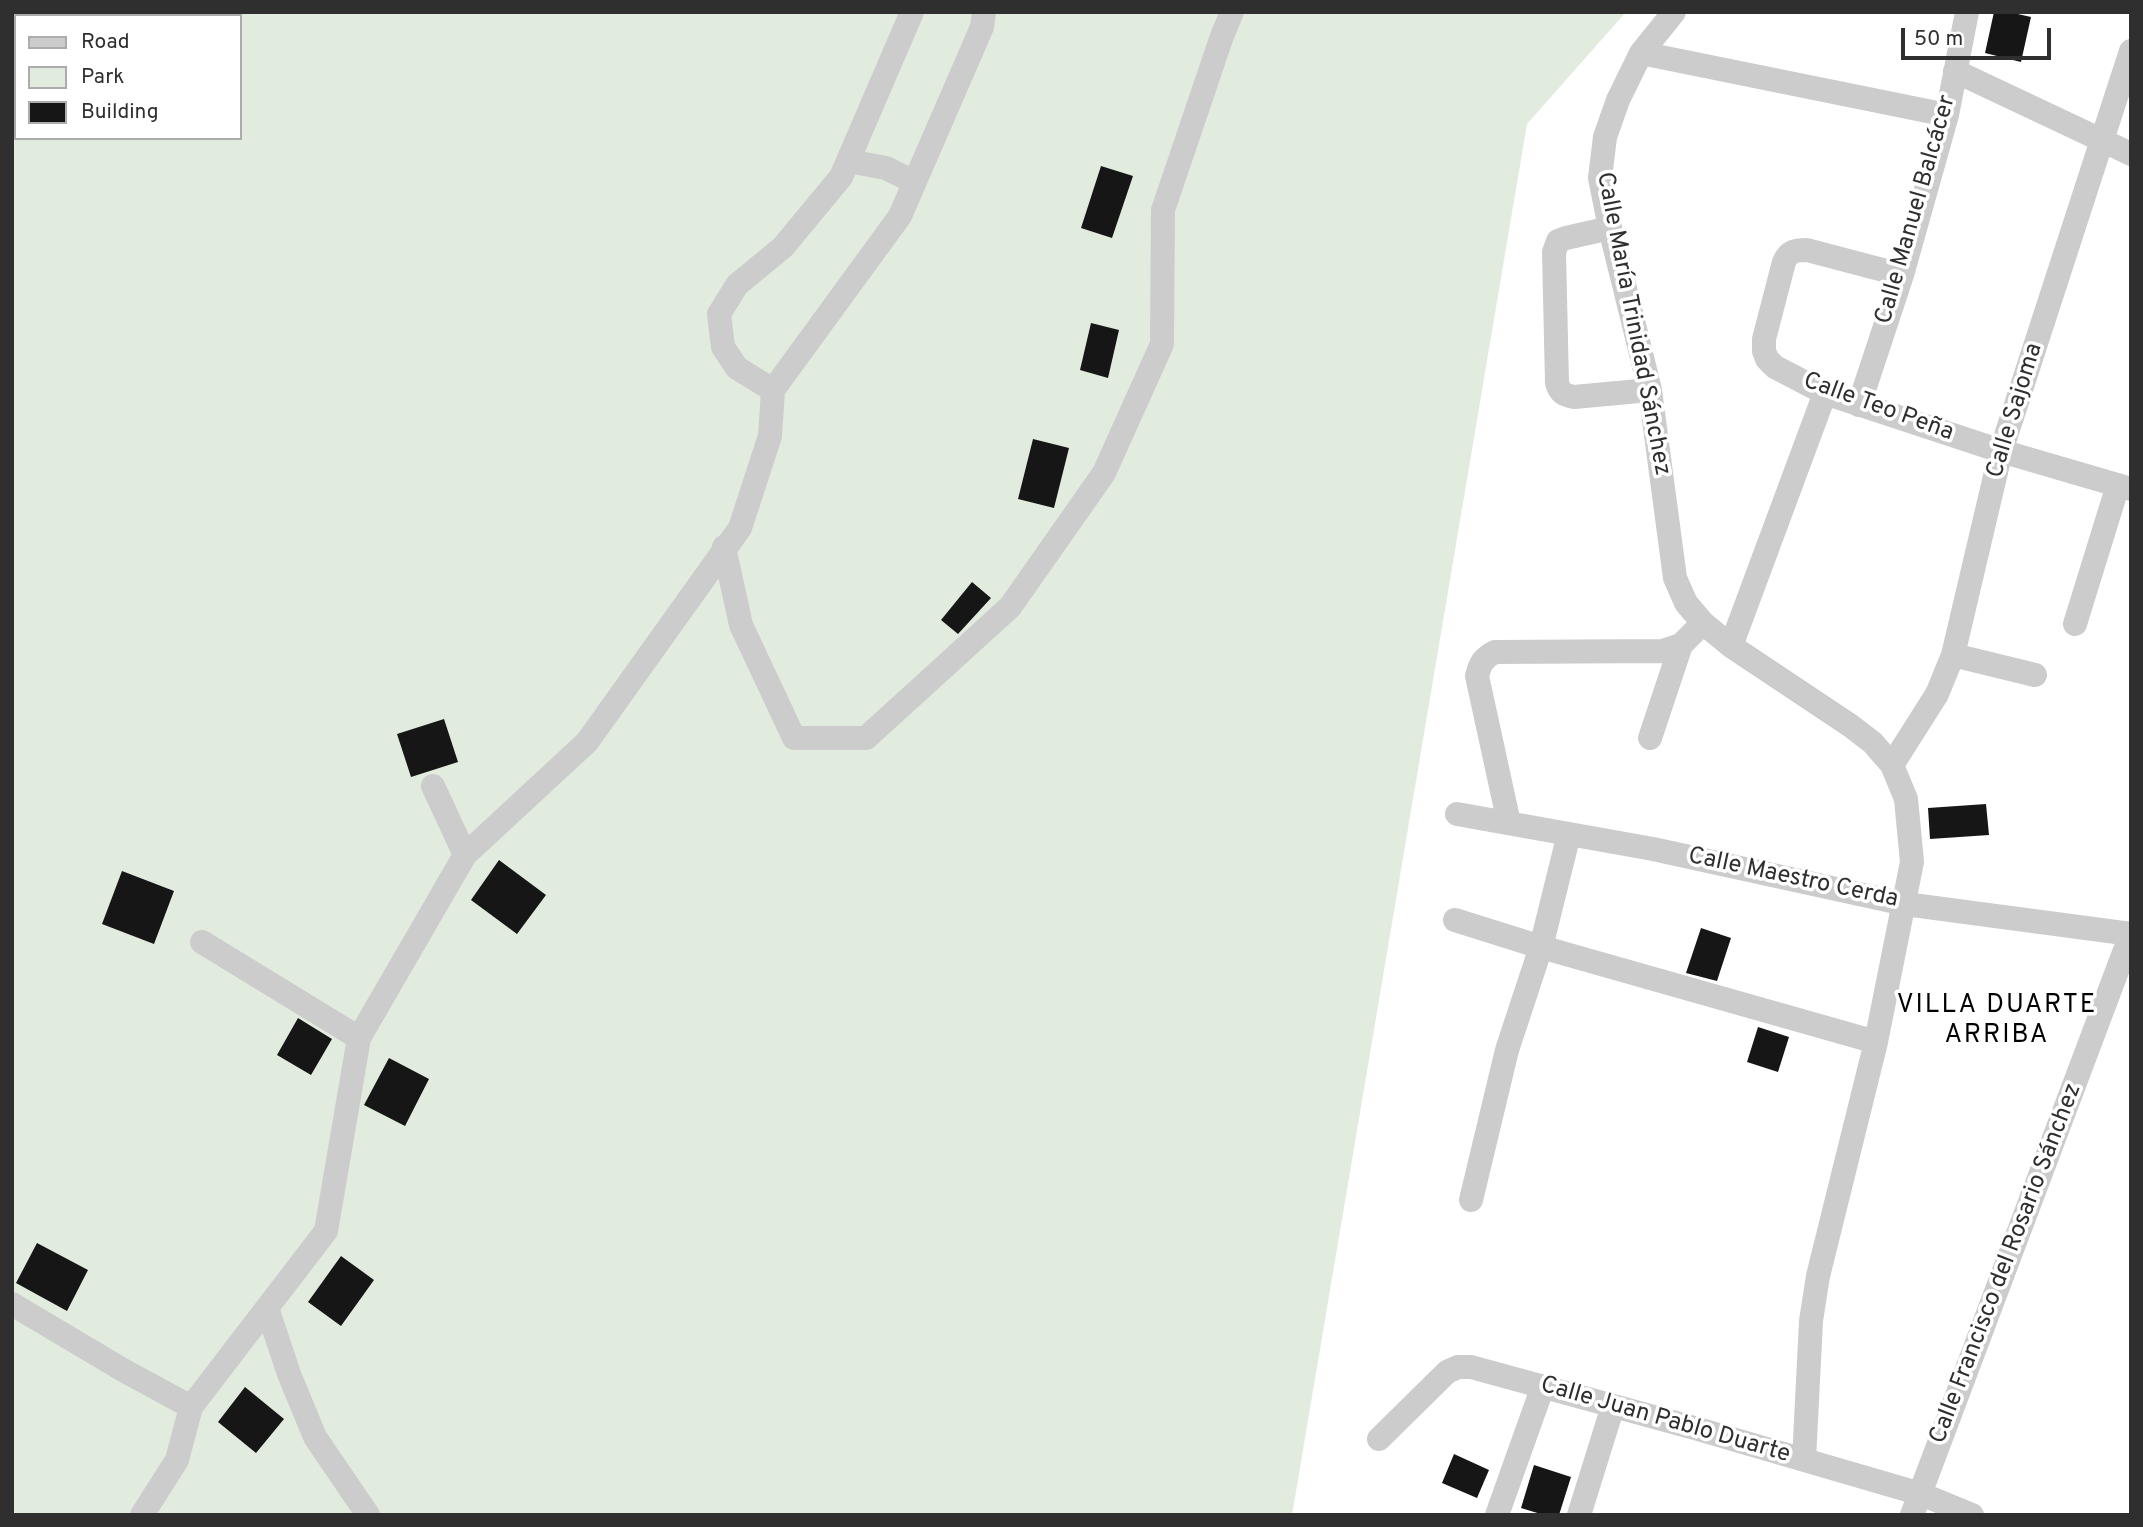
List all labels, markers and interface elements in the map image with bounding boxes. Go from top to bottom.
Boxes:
legend [14,14,242,140]
scale bar [1905,14,2056,58]
text: 50 m [1914,26,1963,53]
text: Road [81,29,130,56]
text: Park [81,64,124,91]
street label: Calle Manuel Balcácer [1871,92,1963,328]
text: Building [81,99,159,126]
street label: Calle María Trinidad Sánchez [1588,170,1676,478]
street label: Calle Sajoma [1982,340,2050,482]
street label: Calle Teo Peña [1799,367,1957,449]
street label: Calle Maestro Cerda [1685,843,1901,915]
district label: VILLA DUARTE ARRIBA [1898,991,2096,1052]
street label: Calle Francisco del Rosario Sánchez [1925,1080,2089,1448]
street label: Calle Juan Pablo Duarte [1537,1372,1793,1470]

